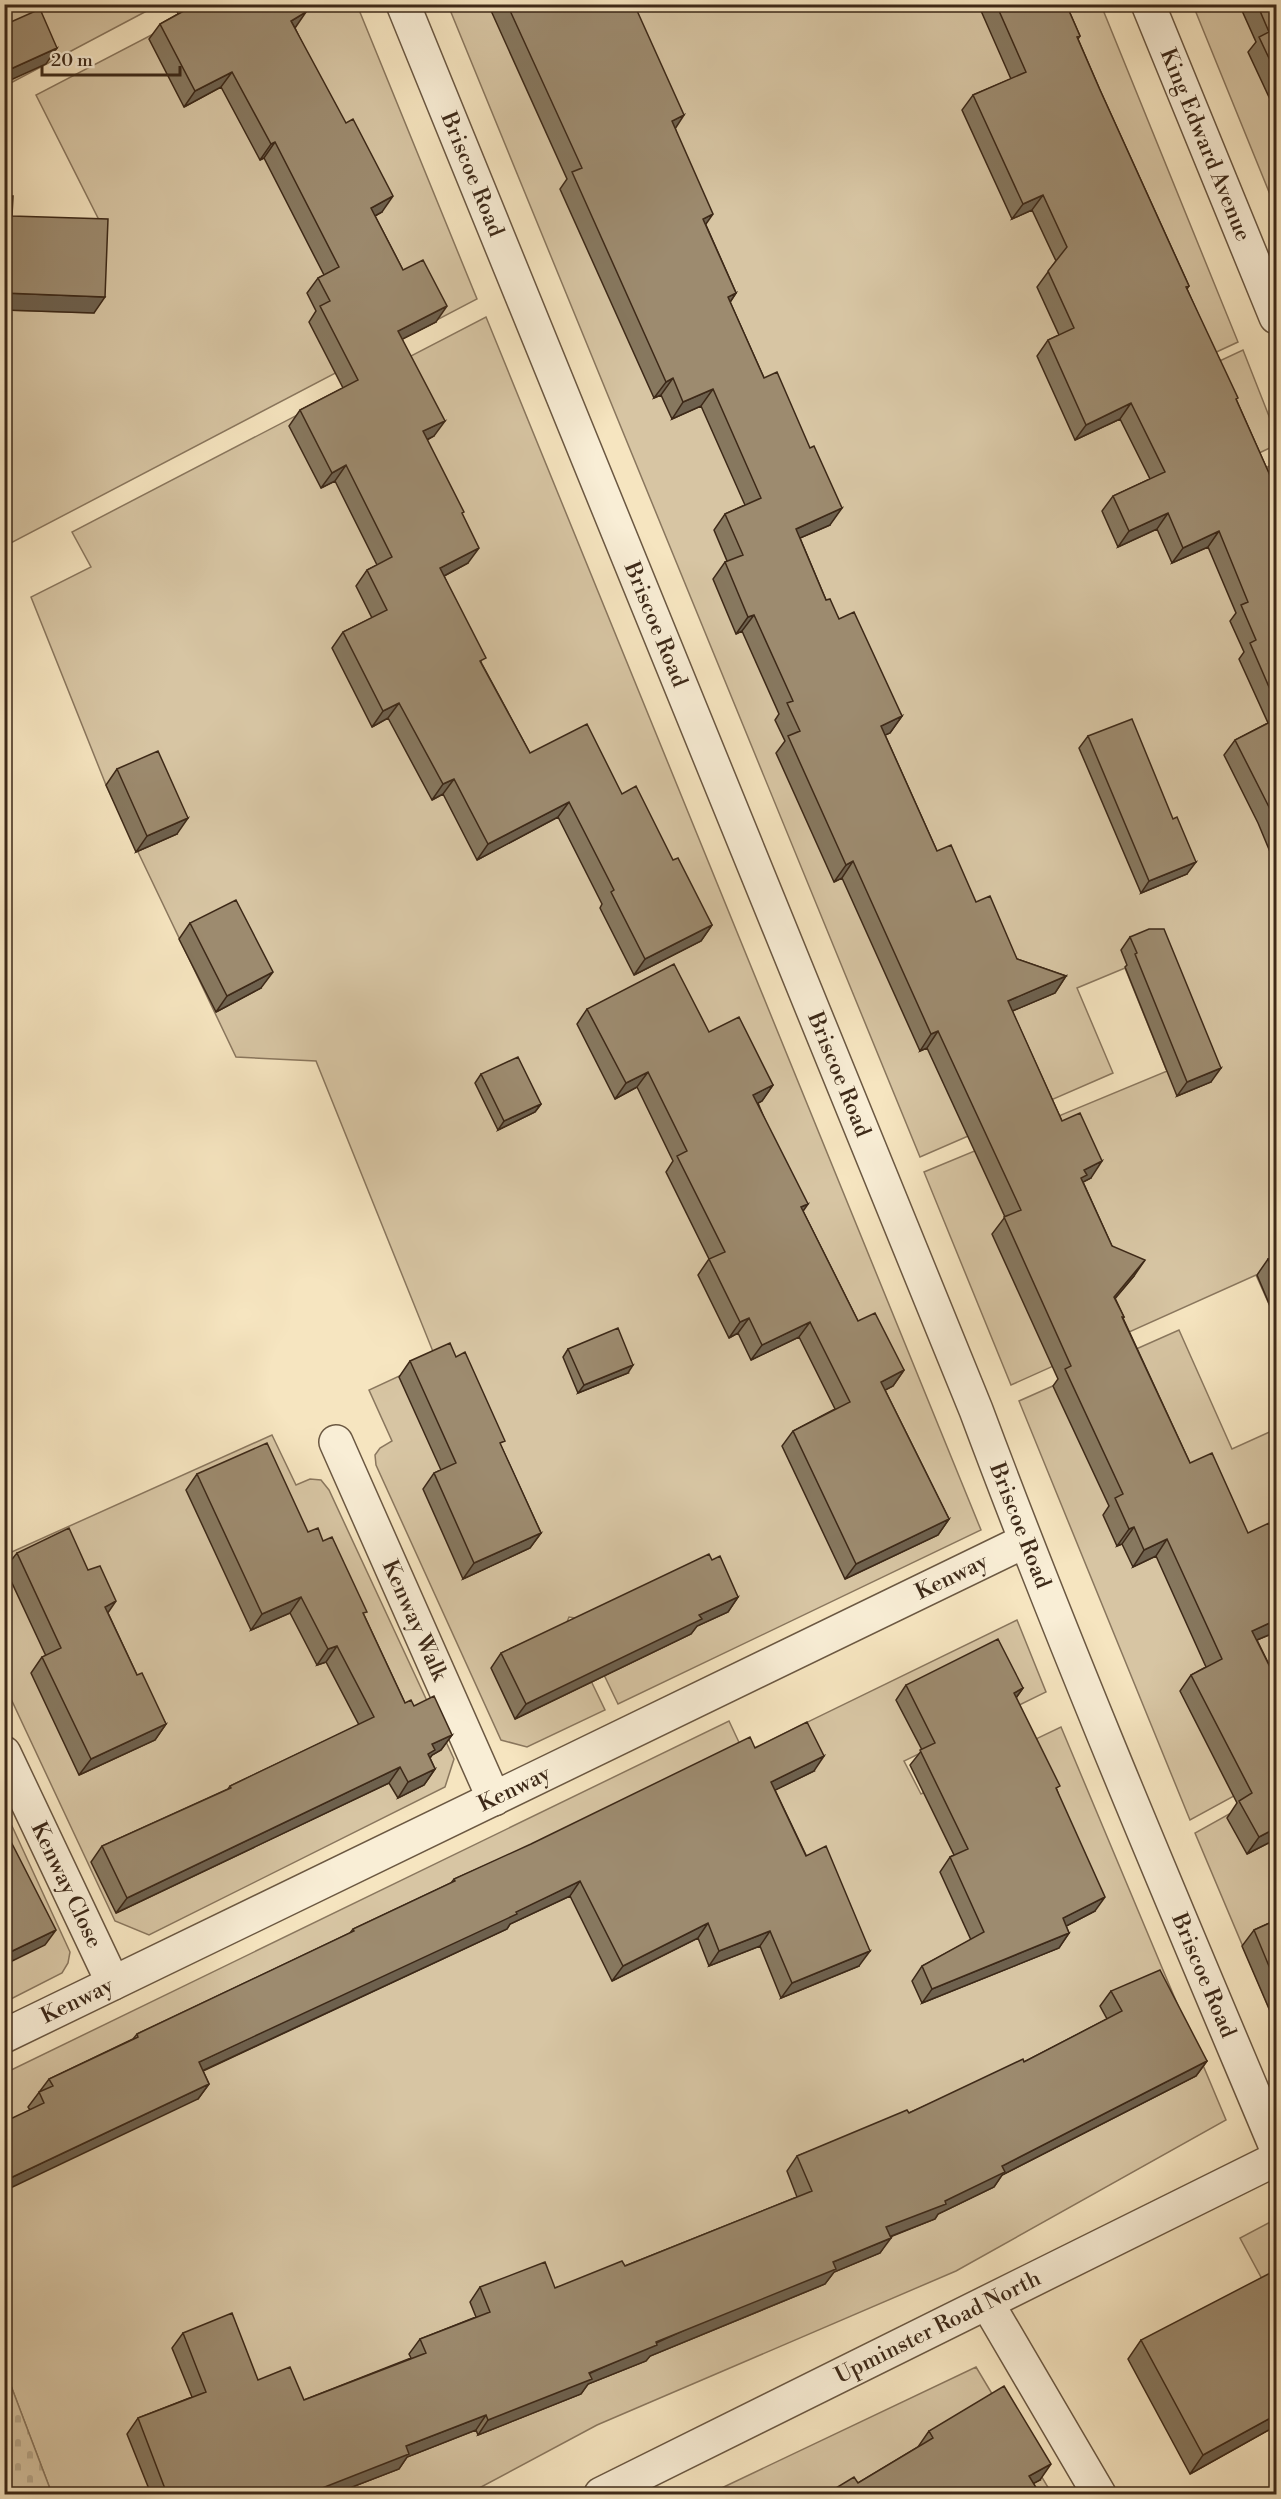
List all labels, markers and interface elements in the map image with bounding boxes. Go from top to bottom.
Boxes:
scale bar [42,39,180,77]
street label: King Edward Avenue [1154,44,1257,245]
text: 20 m [51,49,93,72]
street label: Briscoe Road [435,107,510,241]
street label: Briscoe Road [618,557,694,691]
street label: Briscoe Road [801,1007,877,1141]
street label: Briscoe Road [983,1458,1057,1593]
street label: Kenway [911,1548,992,1606]
street label: Kenway Walk [376,1556,454,1686]
street label: Kenway [474,1760,555,1818]
street label: Kenway Close [25,1817,108,1952]
street label: Briscoe Road [1165,1908,1242,2042]
street label: Kenway [36,1972,118,2030]
street label: Upminster Road North [830,2264,1045,2389]

